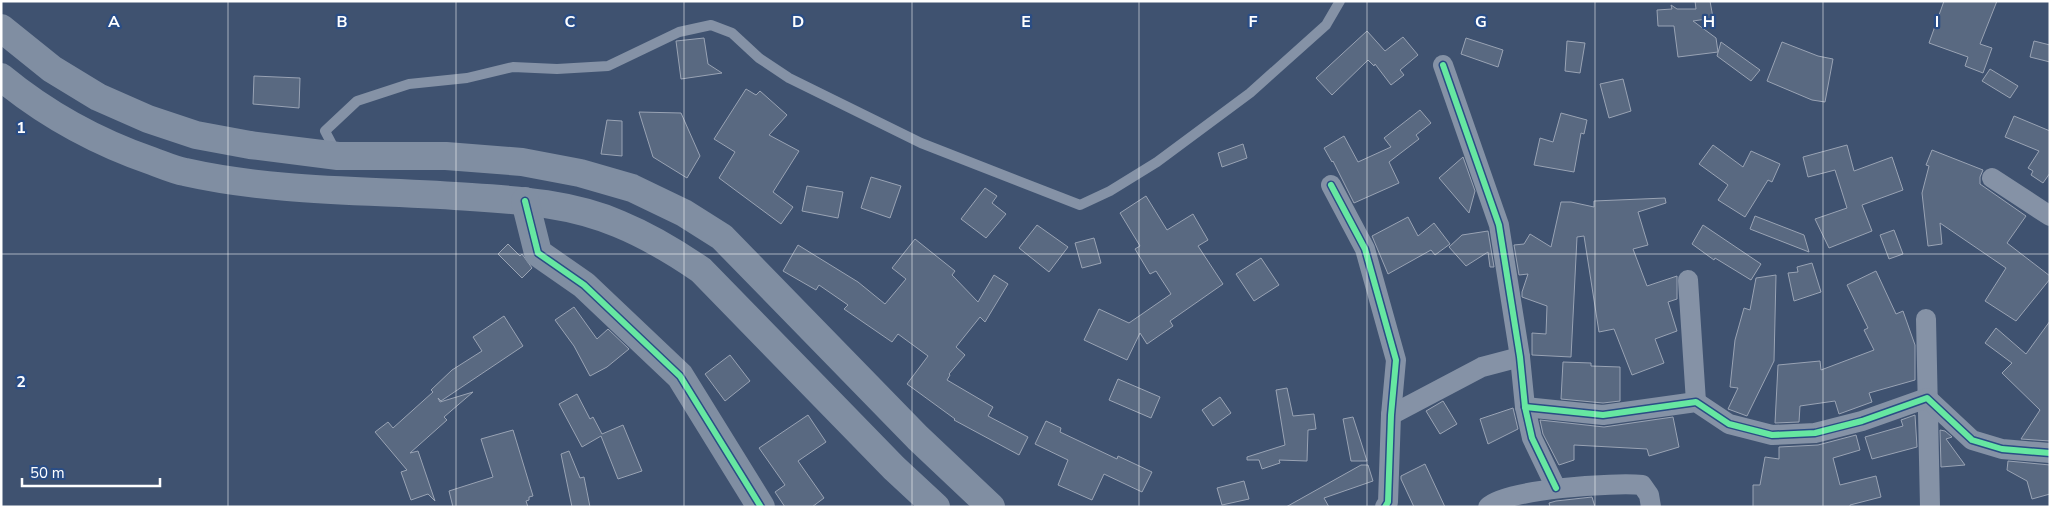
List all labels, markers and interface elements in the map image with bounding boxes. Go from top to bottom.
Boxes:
text: A [108,11,120,33]
text: B [336,11,348,33]
text: C [565,11,576,33]
text: D [792,11,804,33]
text: E [1021,11,1031,33]
text: F [1249,11,1258,33]
text: G [1475,11,1487,33]
text: H [1703,11,1715,33]
text: I [1935,11,1939,33]
text: 1 [16,117,26,139]
text: 2 [16,371,26,393]
scale bar [22,456,160,488]
text: 50 m [30,463,65,483]

